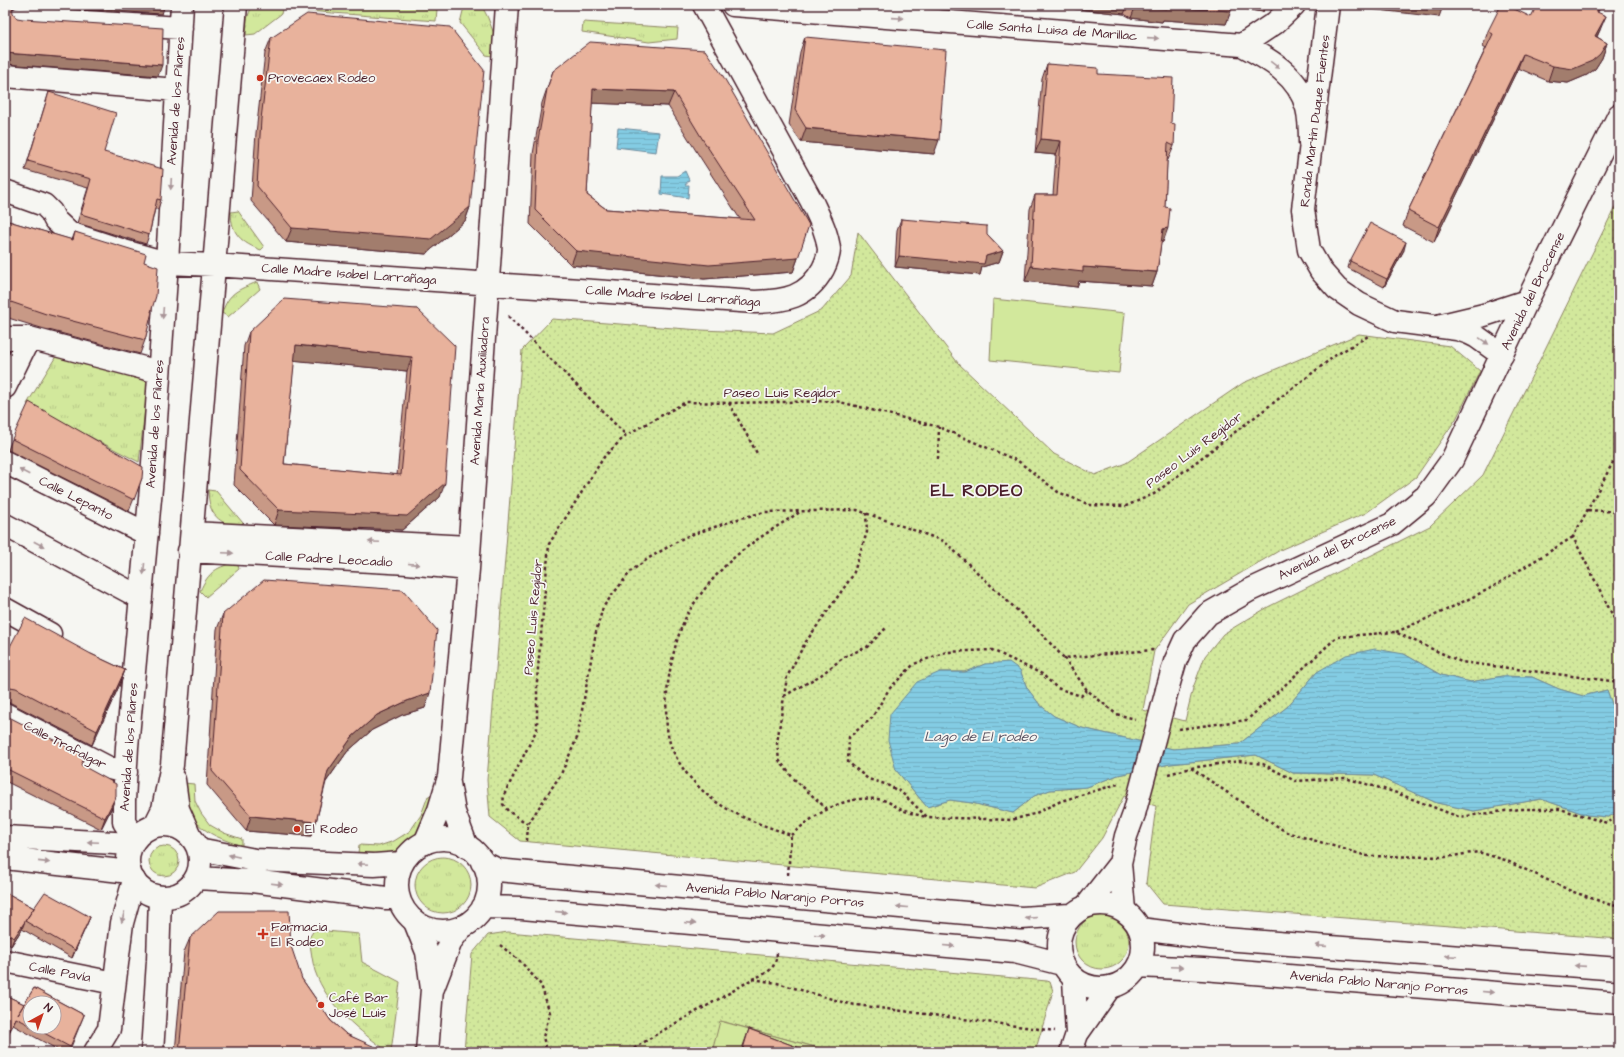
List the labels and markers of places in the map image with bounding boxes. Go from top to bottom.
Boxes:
place label: Provecaex Rodeo [268,69,376,87]
marker: Provecaex Rodeo [255,73,265,83]
place label: El Rodeo [305,820,358,838]
marker: El Rodeo [292,824,302,834]
place label: Farmacia El Rodeo [271,918,328,951]
marker: Farmacia El Rodeo [258,929,268,939]
place label: Café Bar José Luis [329,989,388,1022]
marker: Café Bar José Luis [316,1000,326,1010]

